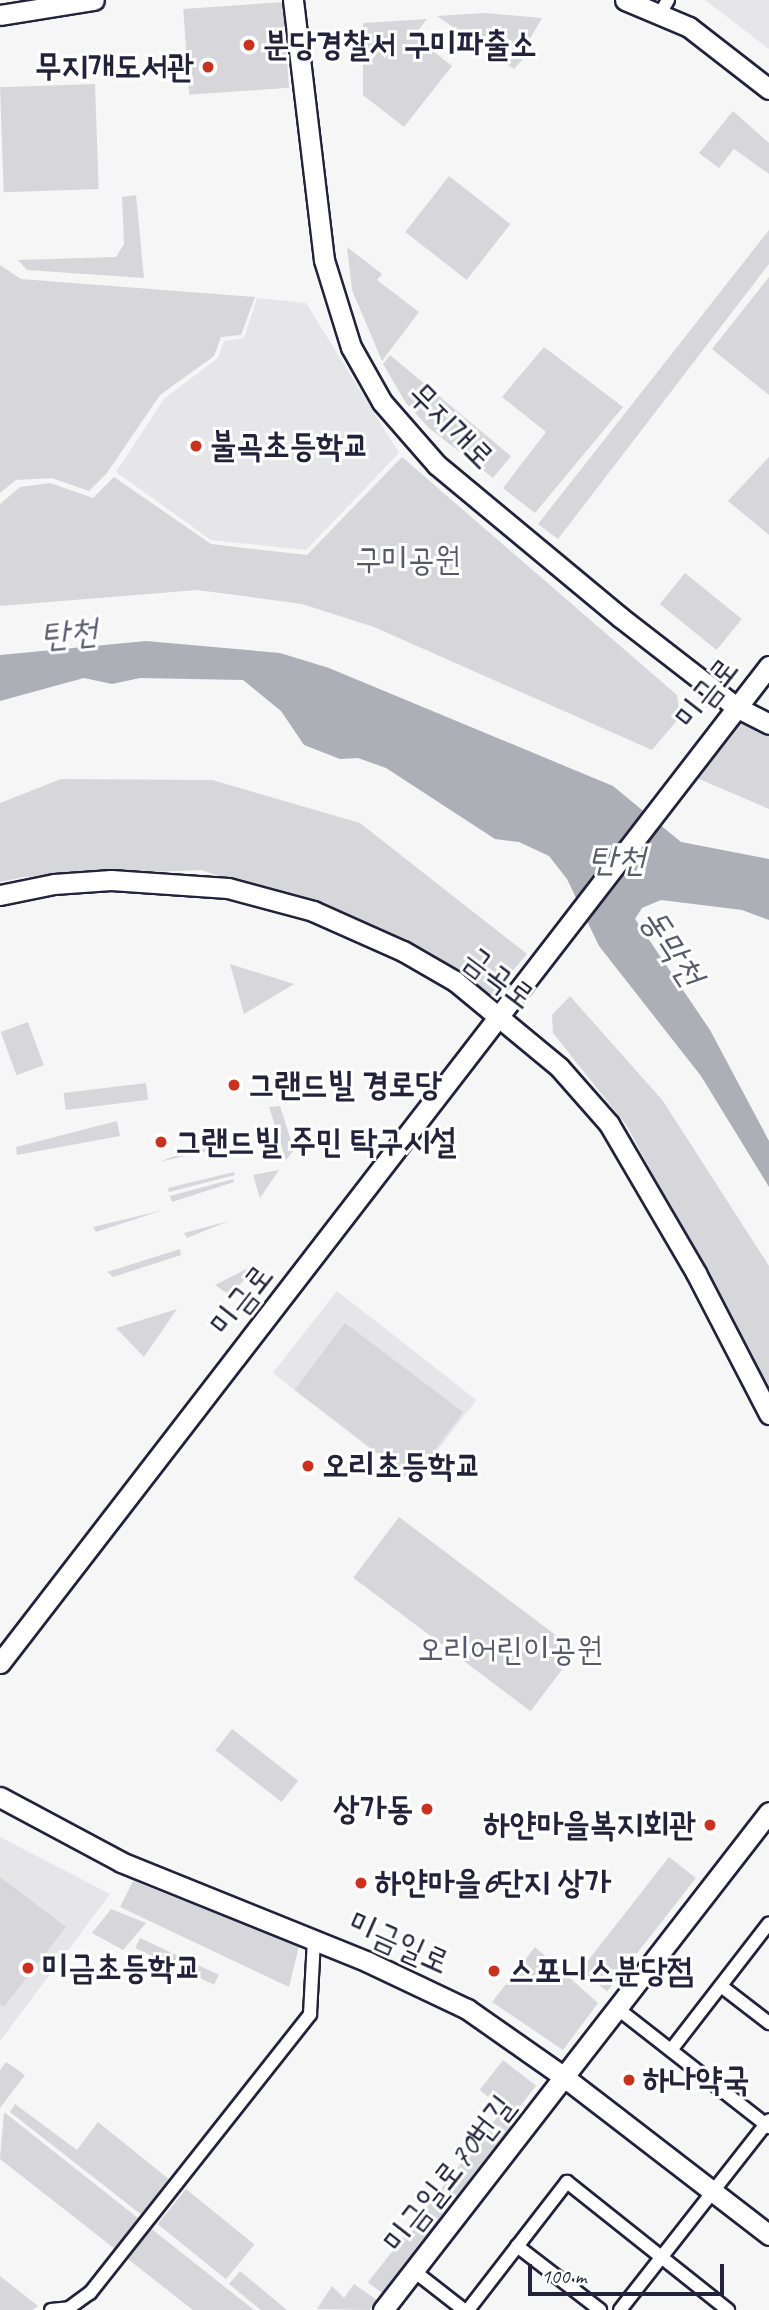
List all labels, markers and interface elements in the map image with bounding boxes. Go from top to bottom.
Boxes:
place label: 분당경찰서 구미파출소 [263,25,537,65]
marker: 분당경찰서 구미파출소 [241,37,257,53]
place label: 무지개도서관 [35,47,194,87]
marker: 무지개도서관 [200,59,216,75]
street label: 무지개로 [399,374,503,478]
place label: 불곡초등학교 [210,426,369,466]
marker: 불곡초등학교 [188,438,204,454]
park label: 구미공원 [355,540,461,580]
water label: 탄천 [39,610,99,658]
street label: 미금로 [667,649,747,737]
water label: 탄천 [589,839,645,881]
water label: 동막천 [631,900,713,994]
street label: 금곡로 [455,938,543,1018]
place label: 그랜드빌 경로당 [248,1065,442,1105]
marker: 그랜드빌 경로당 [226,1077,242,1093]
place label: 그랜드빌 주민 탁구시설 [175,1122,457,1162]
marker: 그랜드빌 주민 탁구시설 [153,1134,169,1150]
street label: 미금로 [202,1256,282,1344]
place label: 오리초등학교 [322,1446,481,1486]
marker: 오리초등학교 [300,1458,316,1474]
park label: 오리어린이공원 [417,1630,603,1670]
place label: 상가동 [333,1789,413,1829]
marker: 상가동 [419,1801,435,1817]
place label: 하얀마을복지회관 [484,1805,696,1845]
marker: 하얀마을복지회관 [702,1817,718,1833]
place label: 하얀마을6단지 상가 [375,1863,611,1903]
marker: 하얀마을6단지 상가 [353,1875,369,1891]
street label: 미금일로 [342,1903,456,1983]
place label: 미금초등학교 [42,1948,201,1988]
place label: 스포니스분당점 [508,1951,694,1991]
marker: 미금초등학교 [20,1960,36,1976]
marker: 스포니스분당점 [486,1963,502,1979]
place label: 하나약국 [643,2060,749,2100]
marker: 하나약국 [621,2072,637,2088]
street label: 미금일로70번길 [375,2087,523,2261]
scale bar [531,2250,727,2294]
text: 100 m [541,2263,586,2289]

